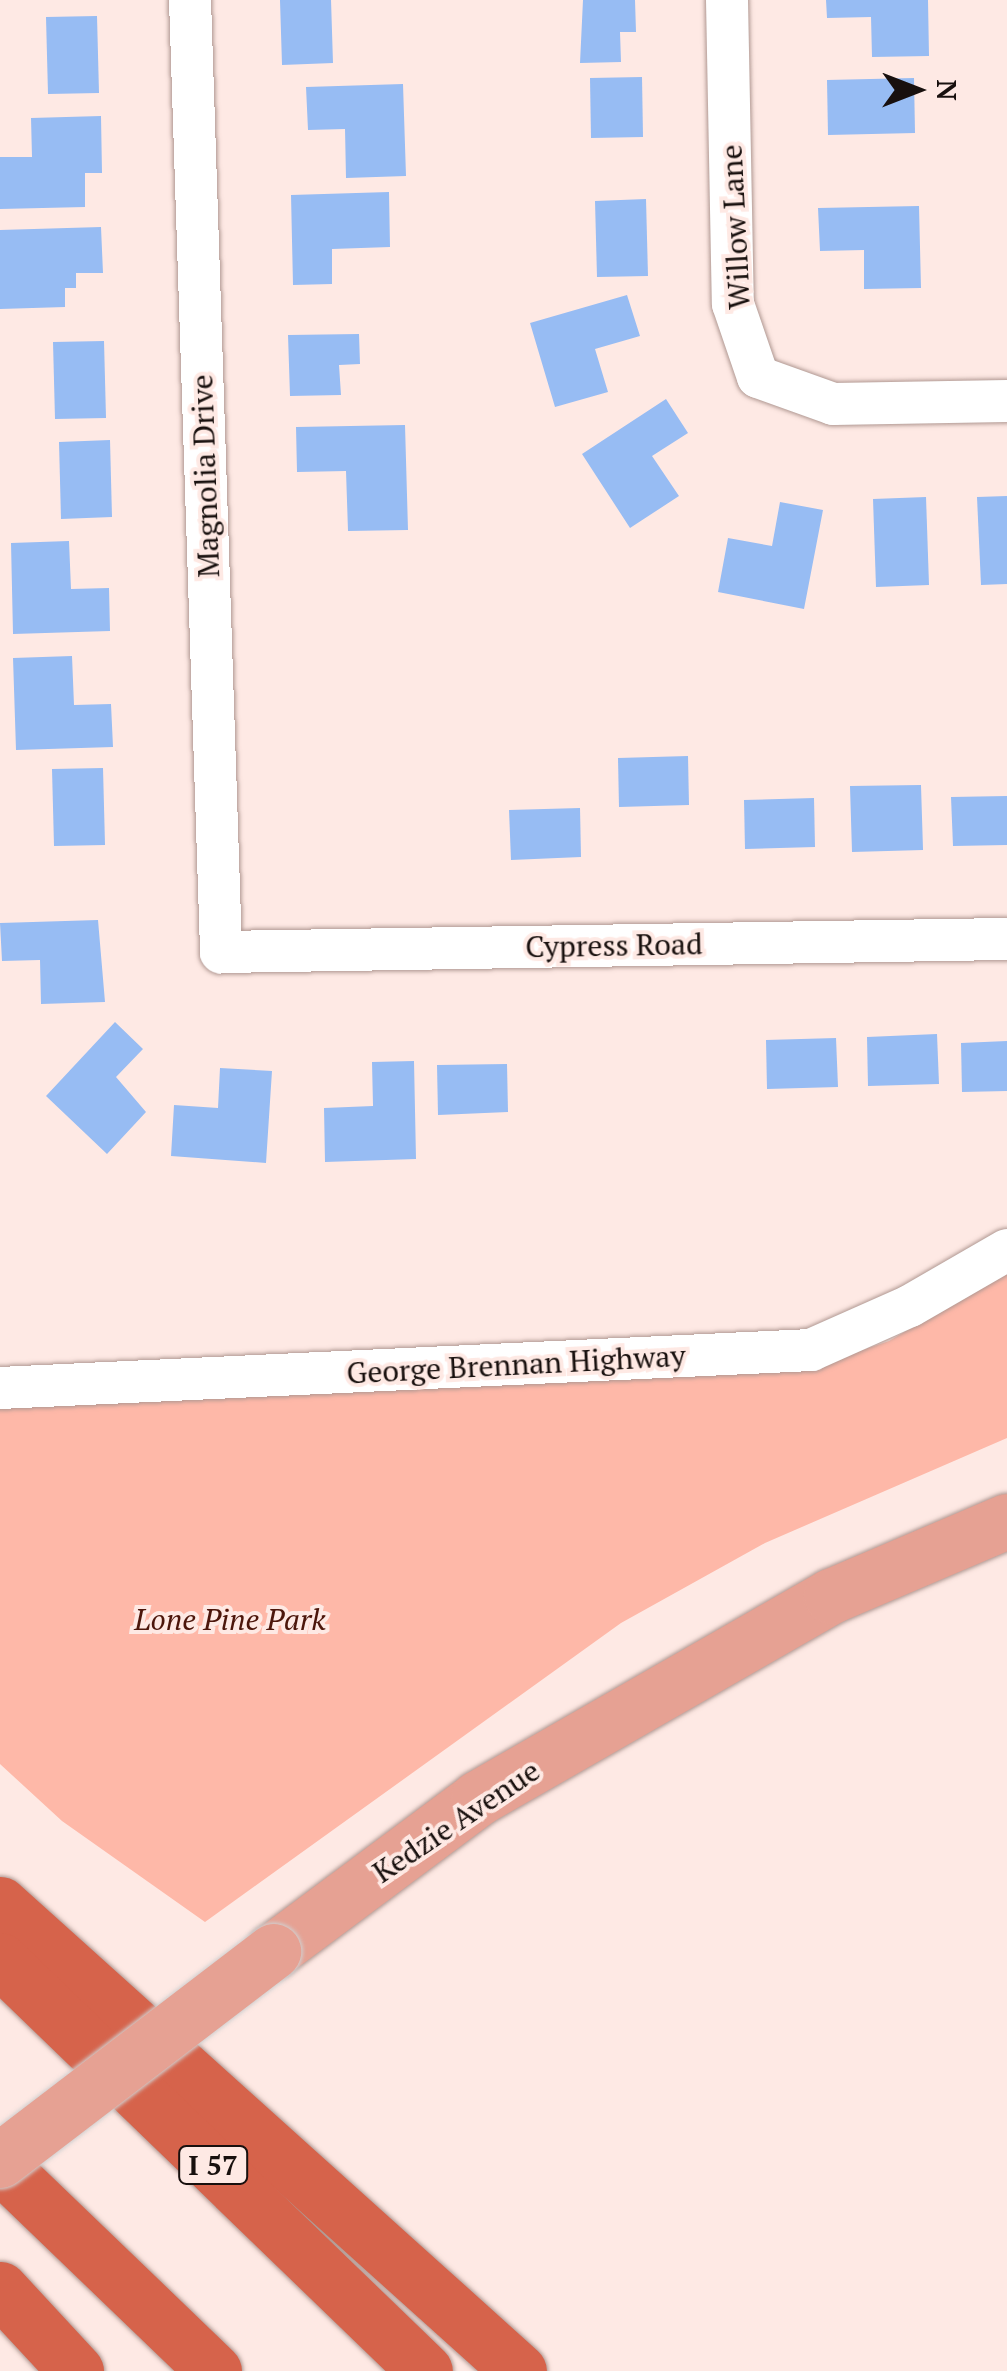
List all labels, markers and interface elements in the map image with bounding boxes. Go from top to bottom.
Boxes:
north arrow [867,40,967,140]
text: N [929,79,966,101]
street label: Willow Lane [713,144,757,310]
street label: Magnolia Drive [183,374,227,578]
street label: Cypress Road [525,925,703,965]
street label: George Brennan Highway [346,1337,686,1391]
park label: Lone Pine Park [134,1601,326,1637]
street label: Kedzie Avenue [366,1752,546,1890]
road number: I 57 [178,2142,248,2188]

